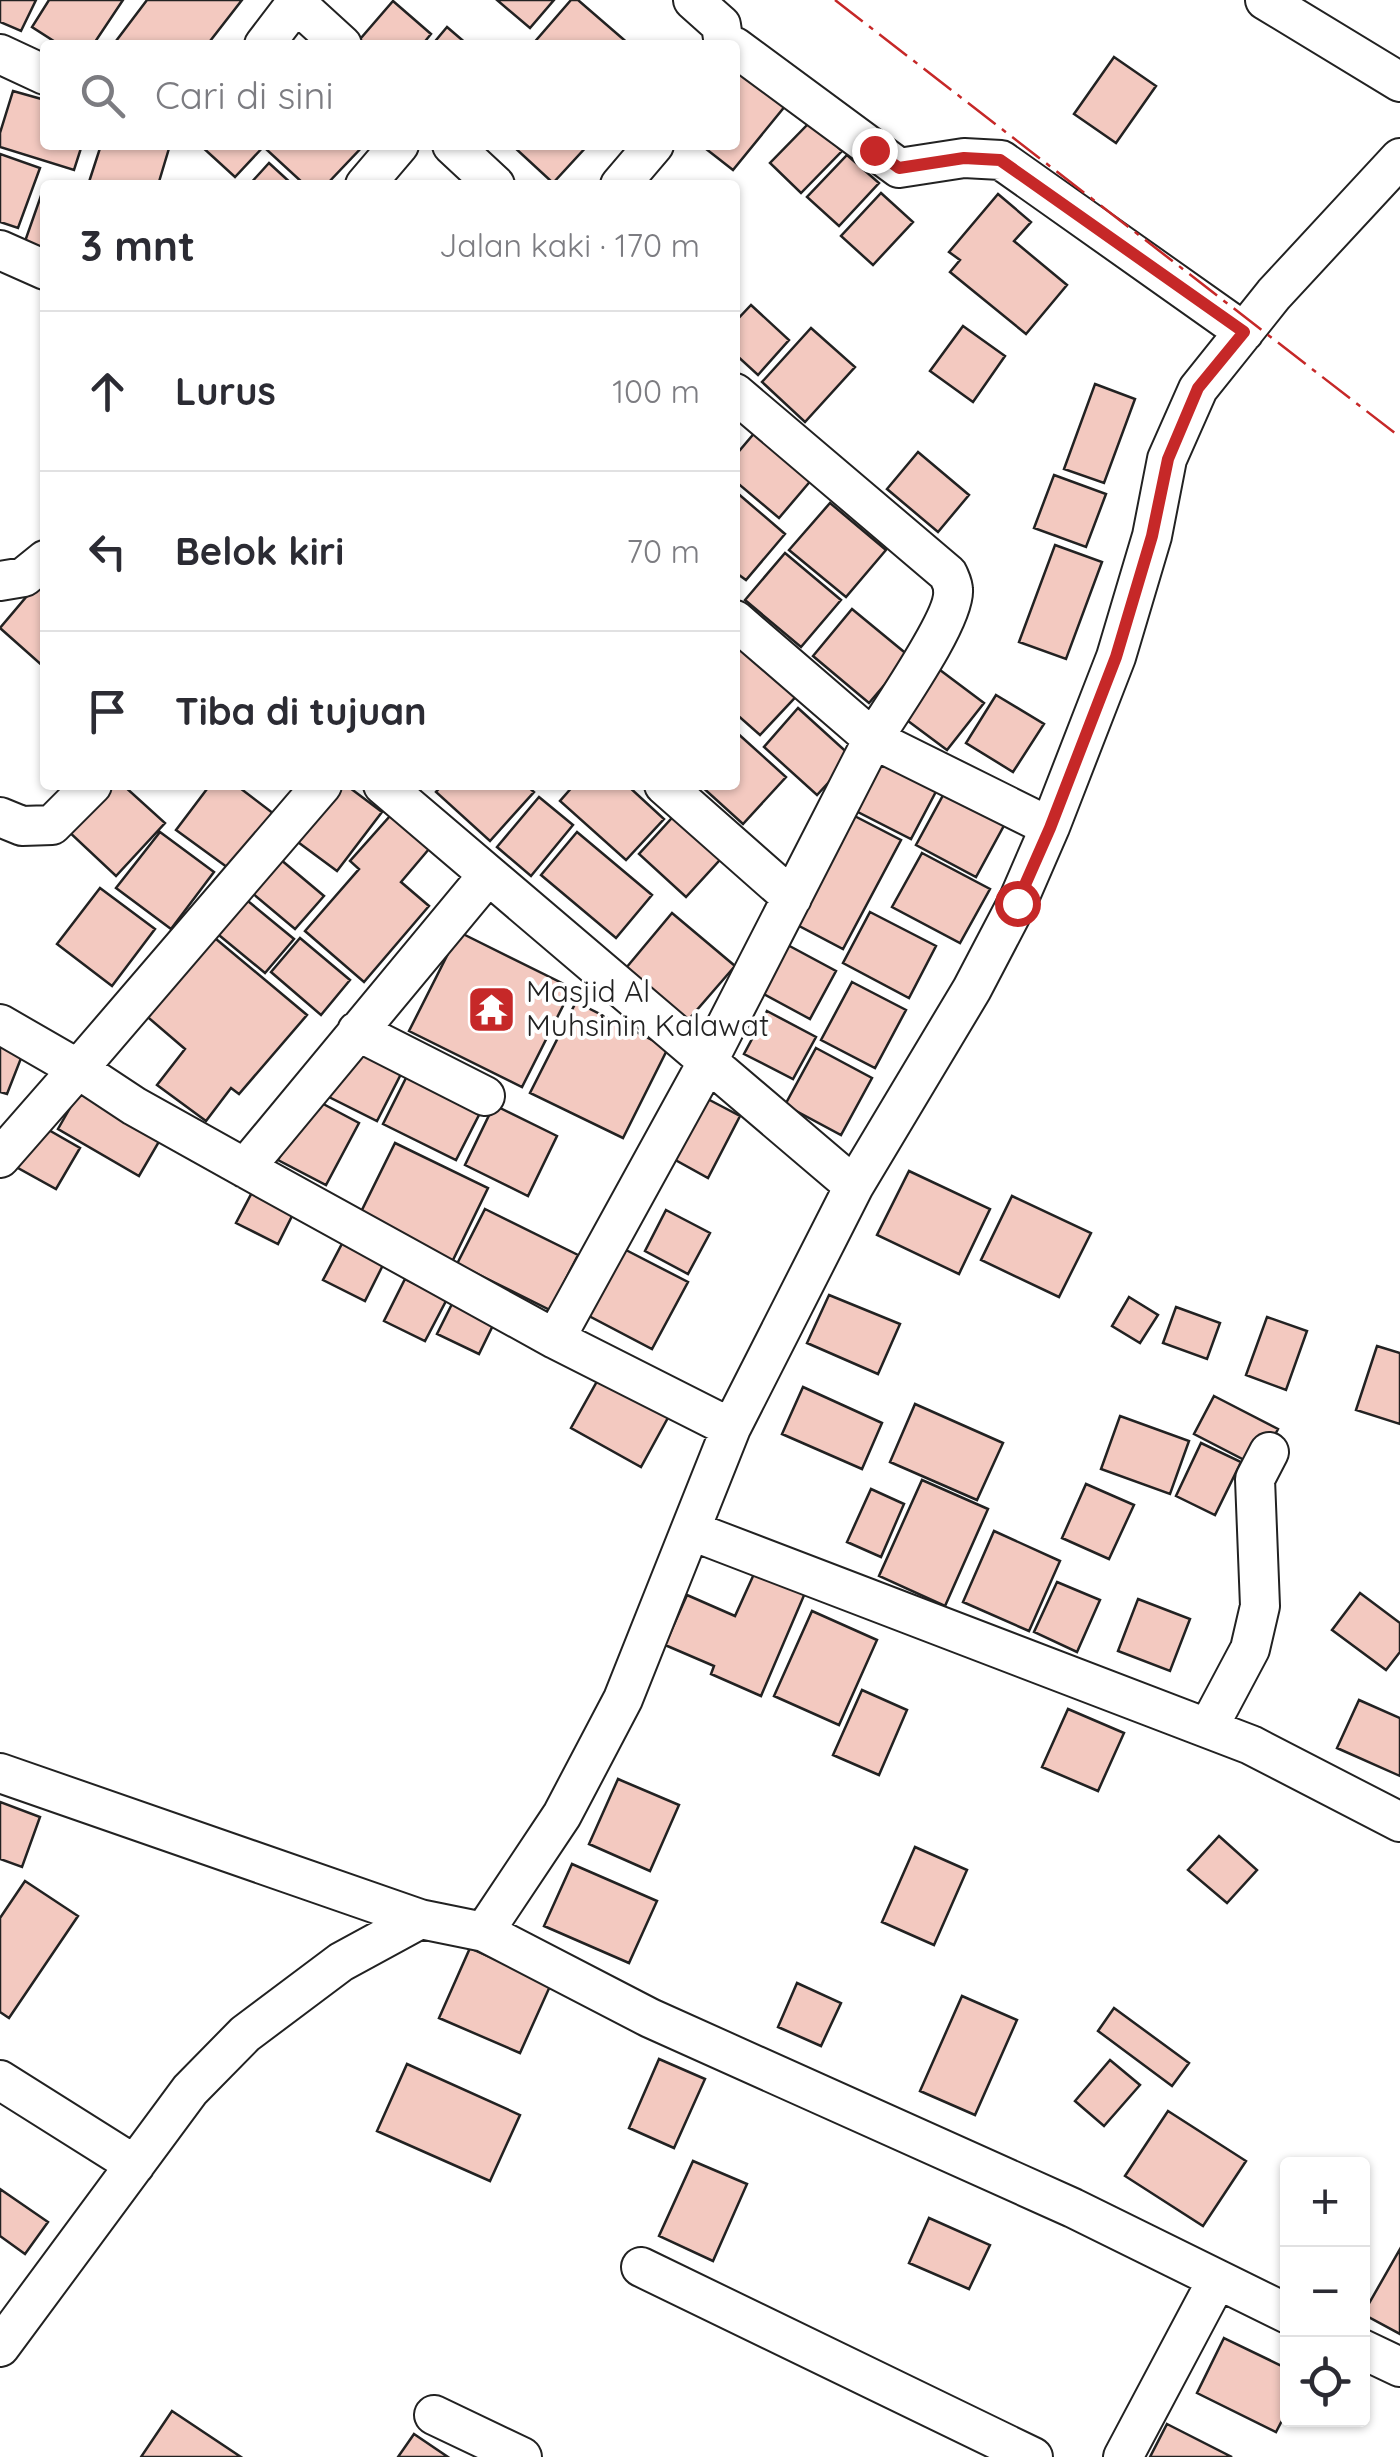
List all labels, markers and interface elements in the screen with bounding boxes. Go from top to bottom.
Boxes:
search box [40,40,740,150]
icon: search [75,68,130,123]
text: Cari di sini [155,71,334,119]
route end [852,128,898,174]
text: 3 mnt [80,219,195,272]
text: Jalan kaki · 170 m [439,225,700,265]
icon: ahead [80,364,135,419]
text: Lurus [175,367,276,415]
text: 100 m [612,371,700,411]
icon: left [80,524,135,579]
text: Belok kiri [175,527,344,575]
text: 70 m [627,531,700,571]
icon: arrive [80,684,135,739]
text: Tiba di tujuan [175,687,427,735]
route start [995,881,1041,927]
place label: Masjid Al Muhsinin Kalawat [526,972,769,1044]
temple icon: Masjid Al Muhsinin Kalawat [465,983,517,1035]
map controls [1280,2157,1370,2427]
button: + [1280,2157,1370,2247]
button: − [1280,2247,1370,2337]
button: locate [1280,2337,1370,2427]

